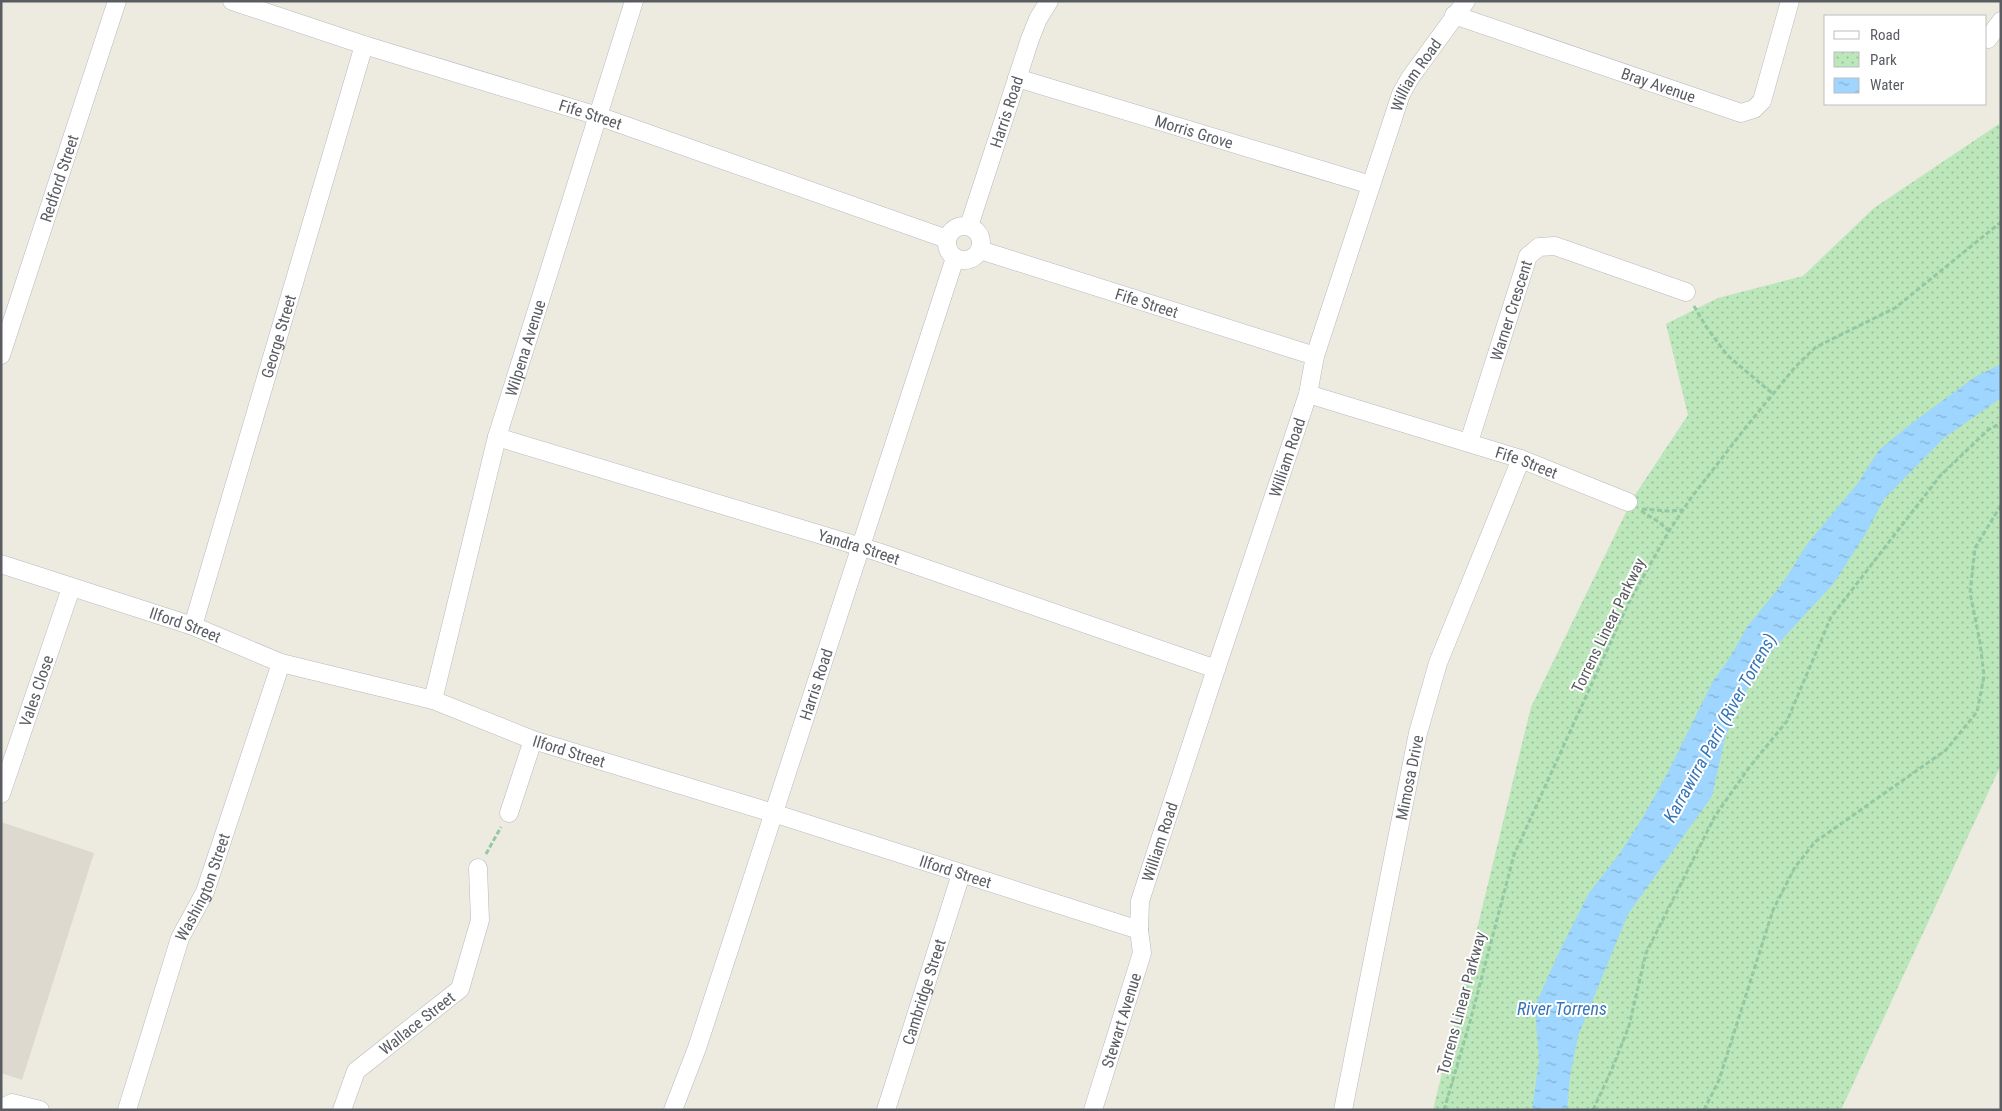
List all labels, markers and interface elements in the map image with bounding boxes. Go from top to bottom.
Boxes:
legend [1824,15,1987,105]
text: Road [1870,26,1900,44]
street label: William Road [1387,35,1446,114]
text: Park [1870,51,1897,69]
street label: Bray Avenue [1619,64,1698,107]
street label: Harris Road [986,74,1027,150]
text: Water [1870,76,1905,94]
street label: Fife Street [557,96,625,134]
street label: Morris Grove [1152,111,1235,153]
street label: Redford Street [36,132,83,225]
street label: Warner Crescent [1486,258,1536,363]
street label: Fife Street [1113,284,1181,322]
street label: George Street [257,292,300,380]
street label: Wilpena Avenue [501,298,550,399]
street label: William Road [1265,415,1309,500]
street label: Fife Street [1493,443,1561,483]
street label: Yandra Street [815,525,902,569]
street label: Torrens Linear Parkway [1568,555,1649,696]
street label: Ilford Street [147,604,224,647]
water label: Karrawirra Parri (River Torrens) [1659,630,1781,826]
street label: Harris Road [796,646,837,723]
street label: Vales Close [16,653,57,729]
street label: Ilford Street [530,731,608,771]
street label: Mimosa Drive [1392,733,1427,822]
street label: William Road [1138,800,1182,884]
street label: Washington Street [171,831,234,944]
street label: Ilford Street [917,851,994,892]
street label: Torrens Linear Parkway [1433,929,1490,1077]
street label: Cambridge Street [898,937,950,1047]
street label: Stewart Avenue [1098,971,1145,1070]
street label: Wallace Street [376,988,459,1059]
water label: River Torrens [1517,998,1607,1019]

